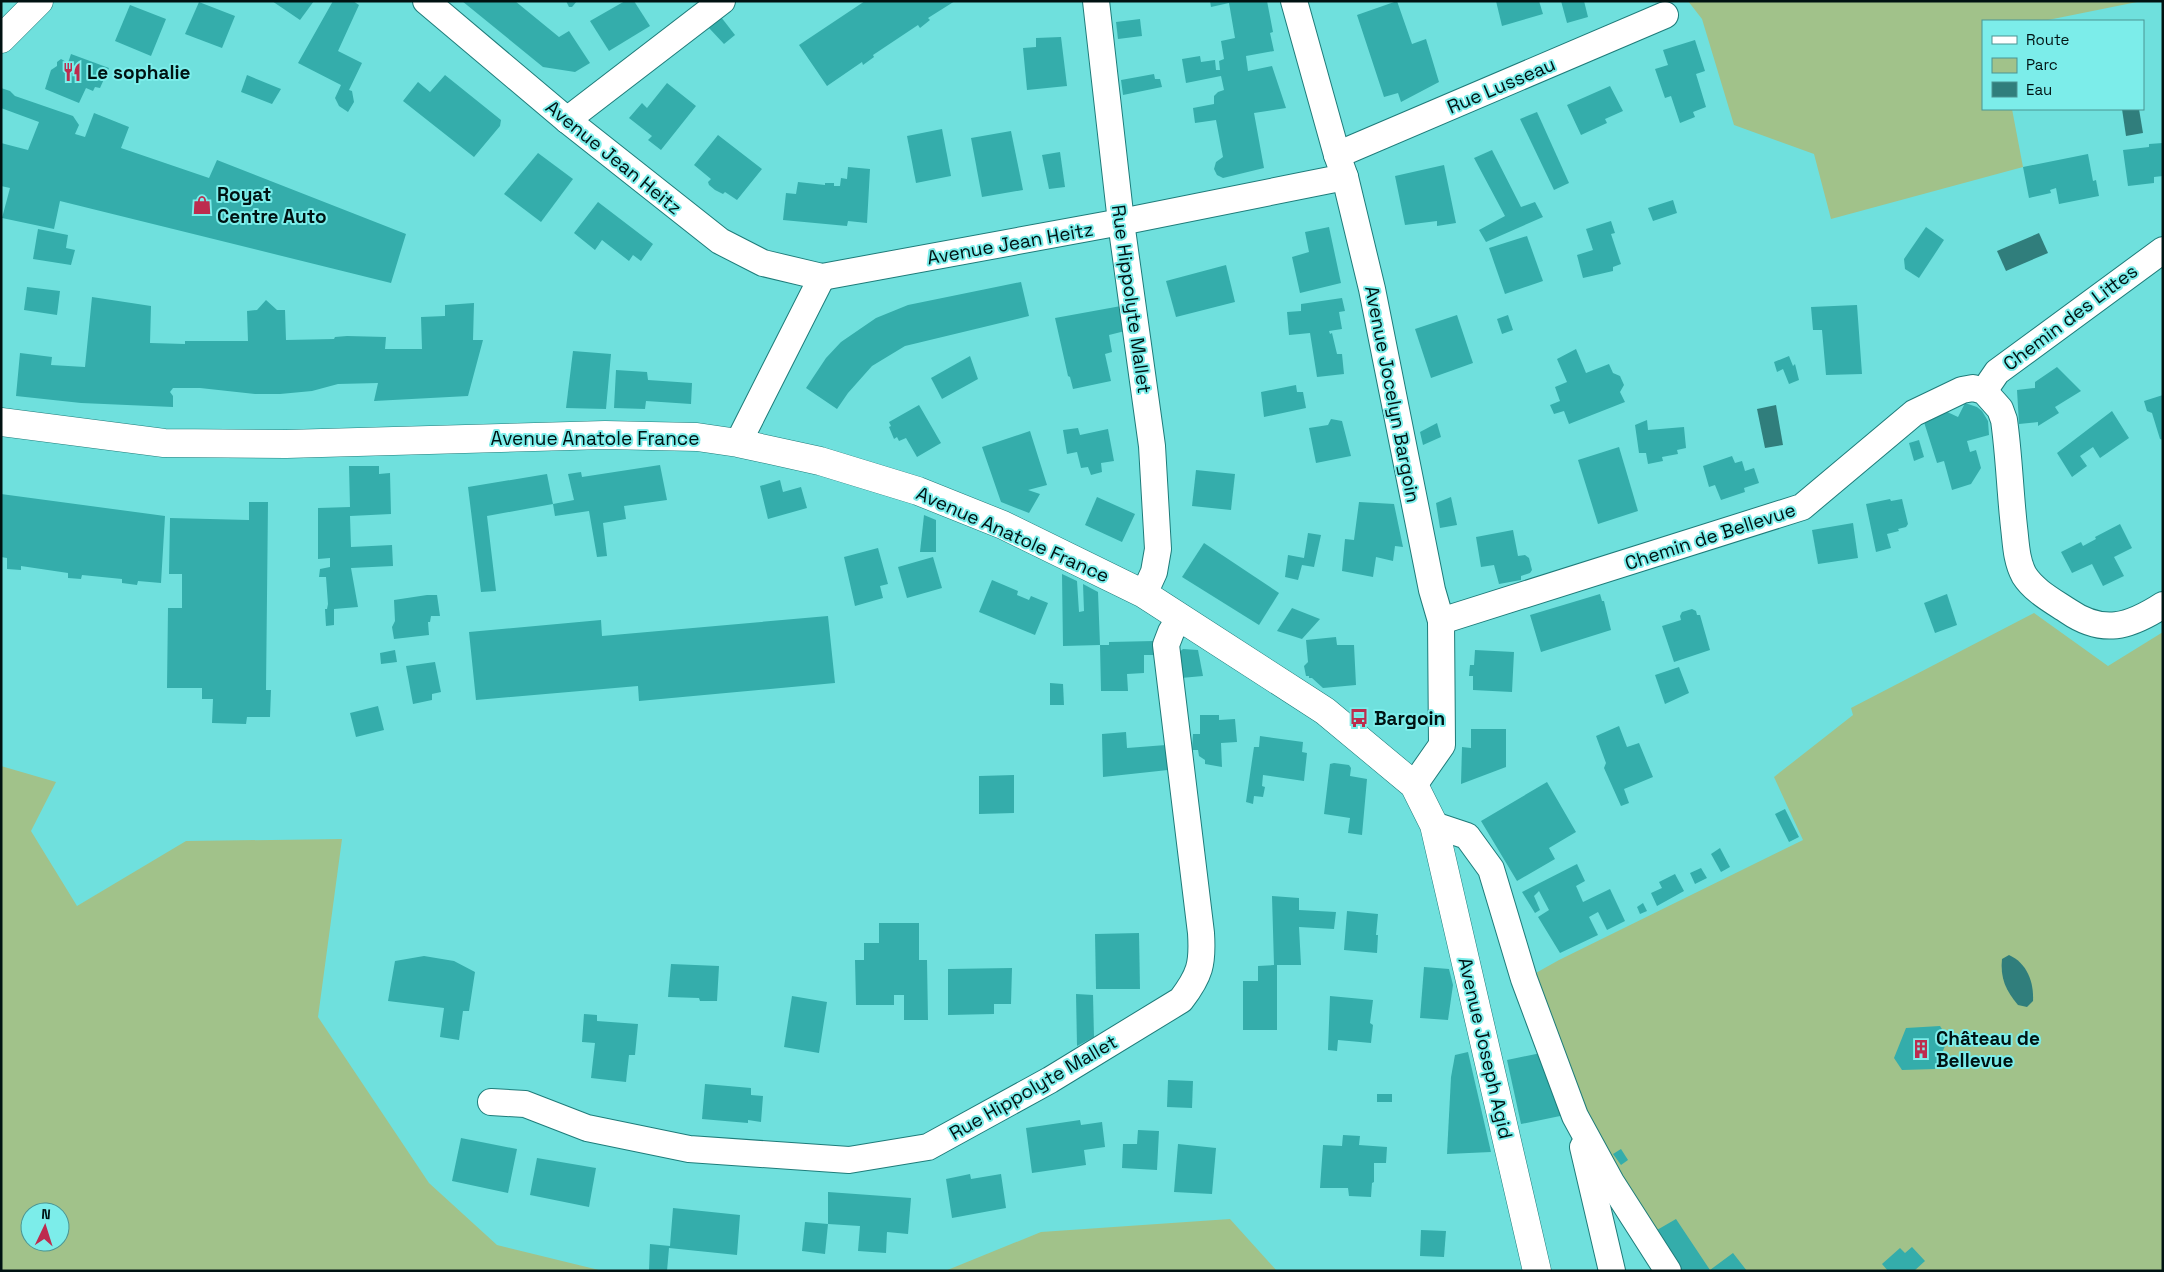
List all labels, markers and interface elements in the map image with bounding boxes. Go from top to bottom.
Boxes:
legend [1982,20,2144,110]
text: Route [2026,30,2070,49]
street label: Rue Lusseau [1443,51,1559,119]
text: Parc [2026,55,2058,74]
place label: Le sophalie [87,60,191,85]
restaurant icon: Le sophalie [61,61,83,83]
text: Eau [2026,80,2052,99]
street label: Avenue Jean Heitz [540,95,687,220]
place label: Royat Centre Auto [217,182,327,229]
shop icon: Royat Centre Auto [191,194,213,216]
street label: Rue Hippolyte Mallet [1106,203,1157,395]
street label: Avenue Jean Heitz [925,217,1095,270]
street label: Chemin des Littes [1998,259,2143,376]
street label: Avenue Jocelyn Bargoin [1359,283,1426,505]
street label: Avenue Anatole France [491,426,699,451]
street label: Avenue Anatole France [912,481,1113,588]
street label: Chemin de Bellevue [1622,497,1799,576]
place label: Bargoin [1374,706,1445,731]
bus stop icon: Bargoin [1348,707,1370,729]
street label: Avenue Joseph Agid [1452,955,1519,1141]
place label: Château de Bellevue [1936,1026,2040,1073]
street label: Rue Hippolyte Mallet [945,1029,1122,1146]
building icon: Château de Bellevue [1910,1038,1932,1060]
north arrow [20,1202,70,1252]
text: N [41,1205,51,1223]

